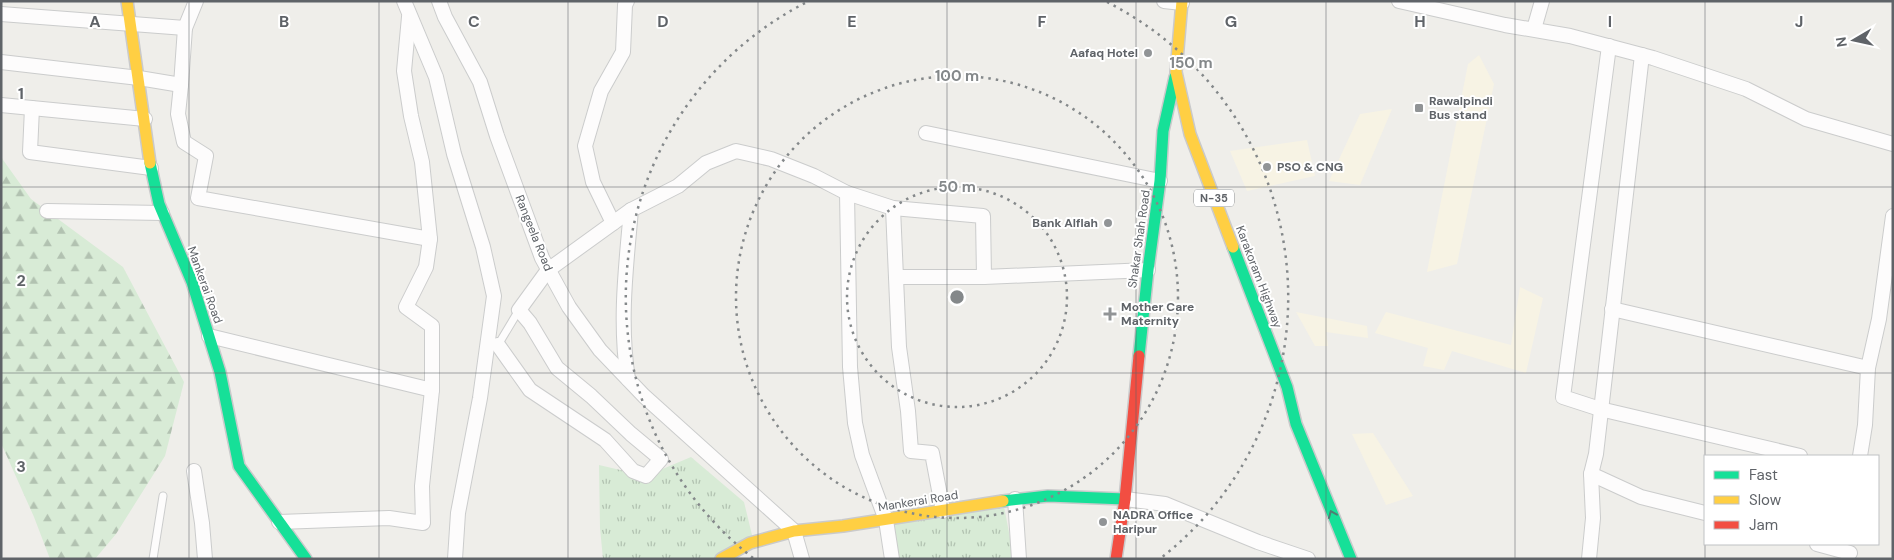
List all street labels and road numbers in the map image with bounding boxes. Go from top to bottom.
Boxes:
street label: Shakar Shah Road [1124,189,1154,289]
road number: N-35 [1194,190,1234,207]
street label: Rangeela Road [511,193,557,273]
street label: Karakoram Highway [1232,224,1286,331]
street label: Mankerai Road [184,244,226,326]
street label: Mankerai Road [877,487,959,515]

